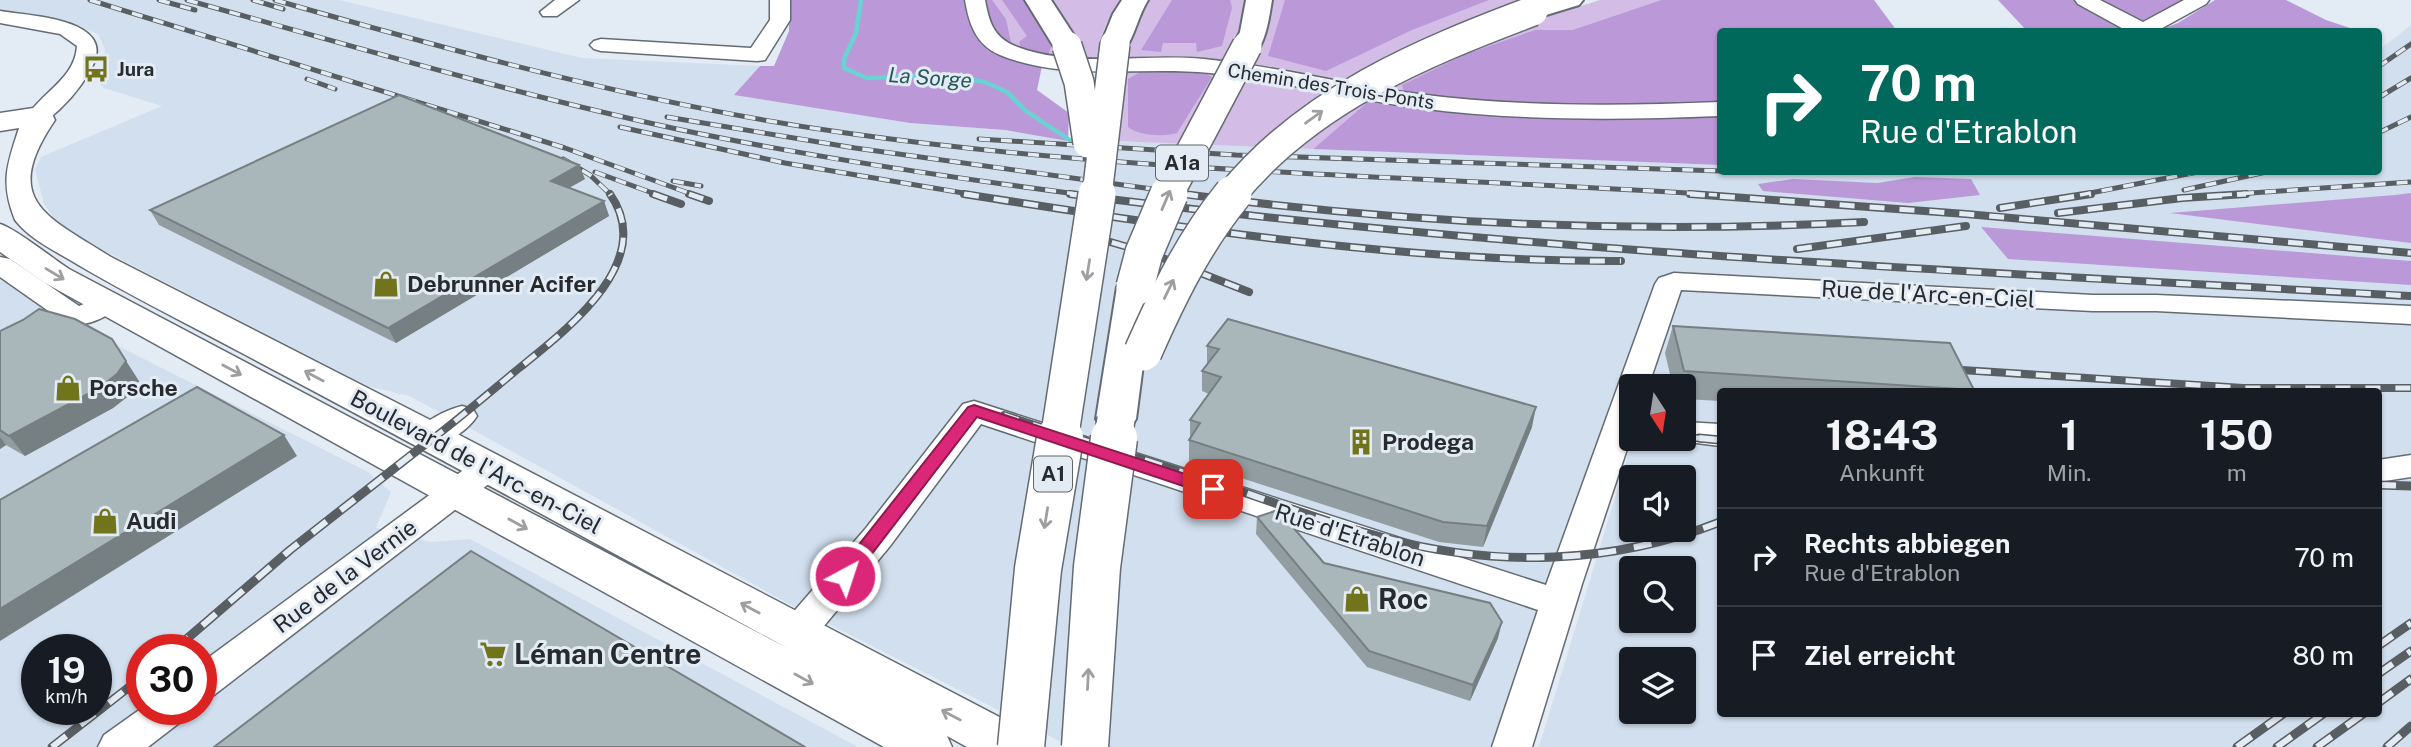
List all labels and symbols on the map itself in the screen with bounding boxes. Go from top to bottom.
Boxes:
bus stop icon: Jura [81,54,111,84]
place label: Jura [117,58,154,80]
street label: Chemin des Trois-Ponts [1226,59,1436,113]
water label: La Sorge [887,62,973,93]
one-way arrow [1304,110,1323,124]
road number: A1a [1156,146,1208,180]
one-way arrow [1160,189,1173,211]
one-way arrow [1081,258,1094,281]
one-way arrow [44,268,65,281]
shop icon: Debrunner Acifer [371,269,401,299]
place label: Debrunner Acifer [407,270,596,297]
street label: Rue de l'Arc-en-Ciel [1820,274,2036,313]
one-way arrow [1163,279,1176,300]
one-way arrow [221,363,242,377]
one-way arrow [304,368,325,382]
shop icon: Porsche [53,373,83,403]
place label: Porsche [89,374,178,401]
north arrow [1619,374,1696,452]
street label: Boulevard de l'Arc-en-Ciel [346,384,606,539]
building icon: Prodega [1346,427,1376,457]
place label: Prodega [1382,428,1474,455]
road number: A1 [1034,456,1072,491]
pin [1183,459,1243,519]
street label: Rue d'Etrablon [1272,498,1429,572]
shop icon: Audi [90,506,120,536]
one-way arrow [1039,506,1052,529]
place label: Audi [126,507,176,534]
street label: Rue de la Vernie [268,513,422,638]
one-way arrow [507,518,528,531]
position arrow [808,539,882,613]
place label: Roc [1378,582,1428,615]
shop icon: Roc [1342,584,1372,614]
one-way arrow [741,601,761,615]
speed limit sign: 30 [126,634,217,725]
place label: Léman Centre [514,637,702,670]
supermarket icon: Léman Centre [478,639,508,669]
one-way arrow [1082,668,1095,691]
one-way arrow [793,673,814,687]
one-way arrow [941,708,962,721]

